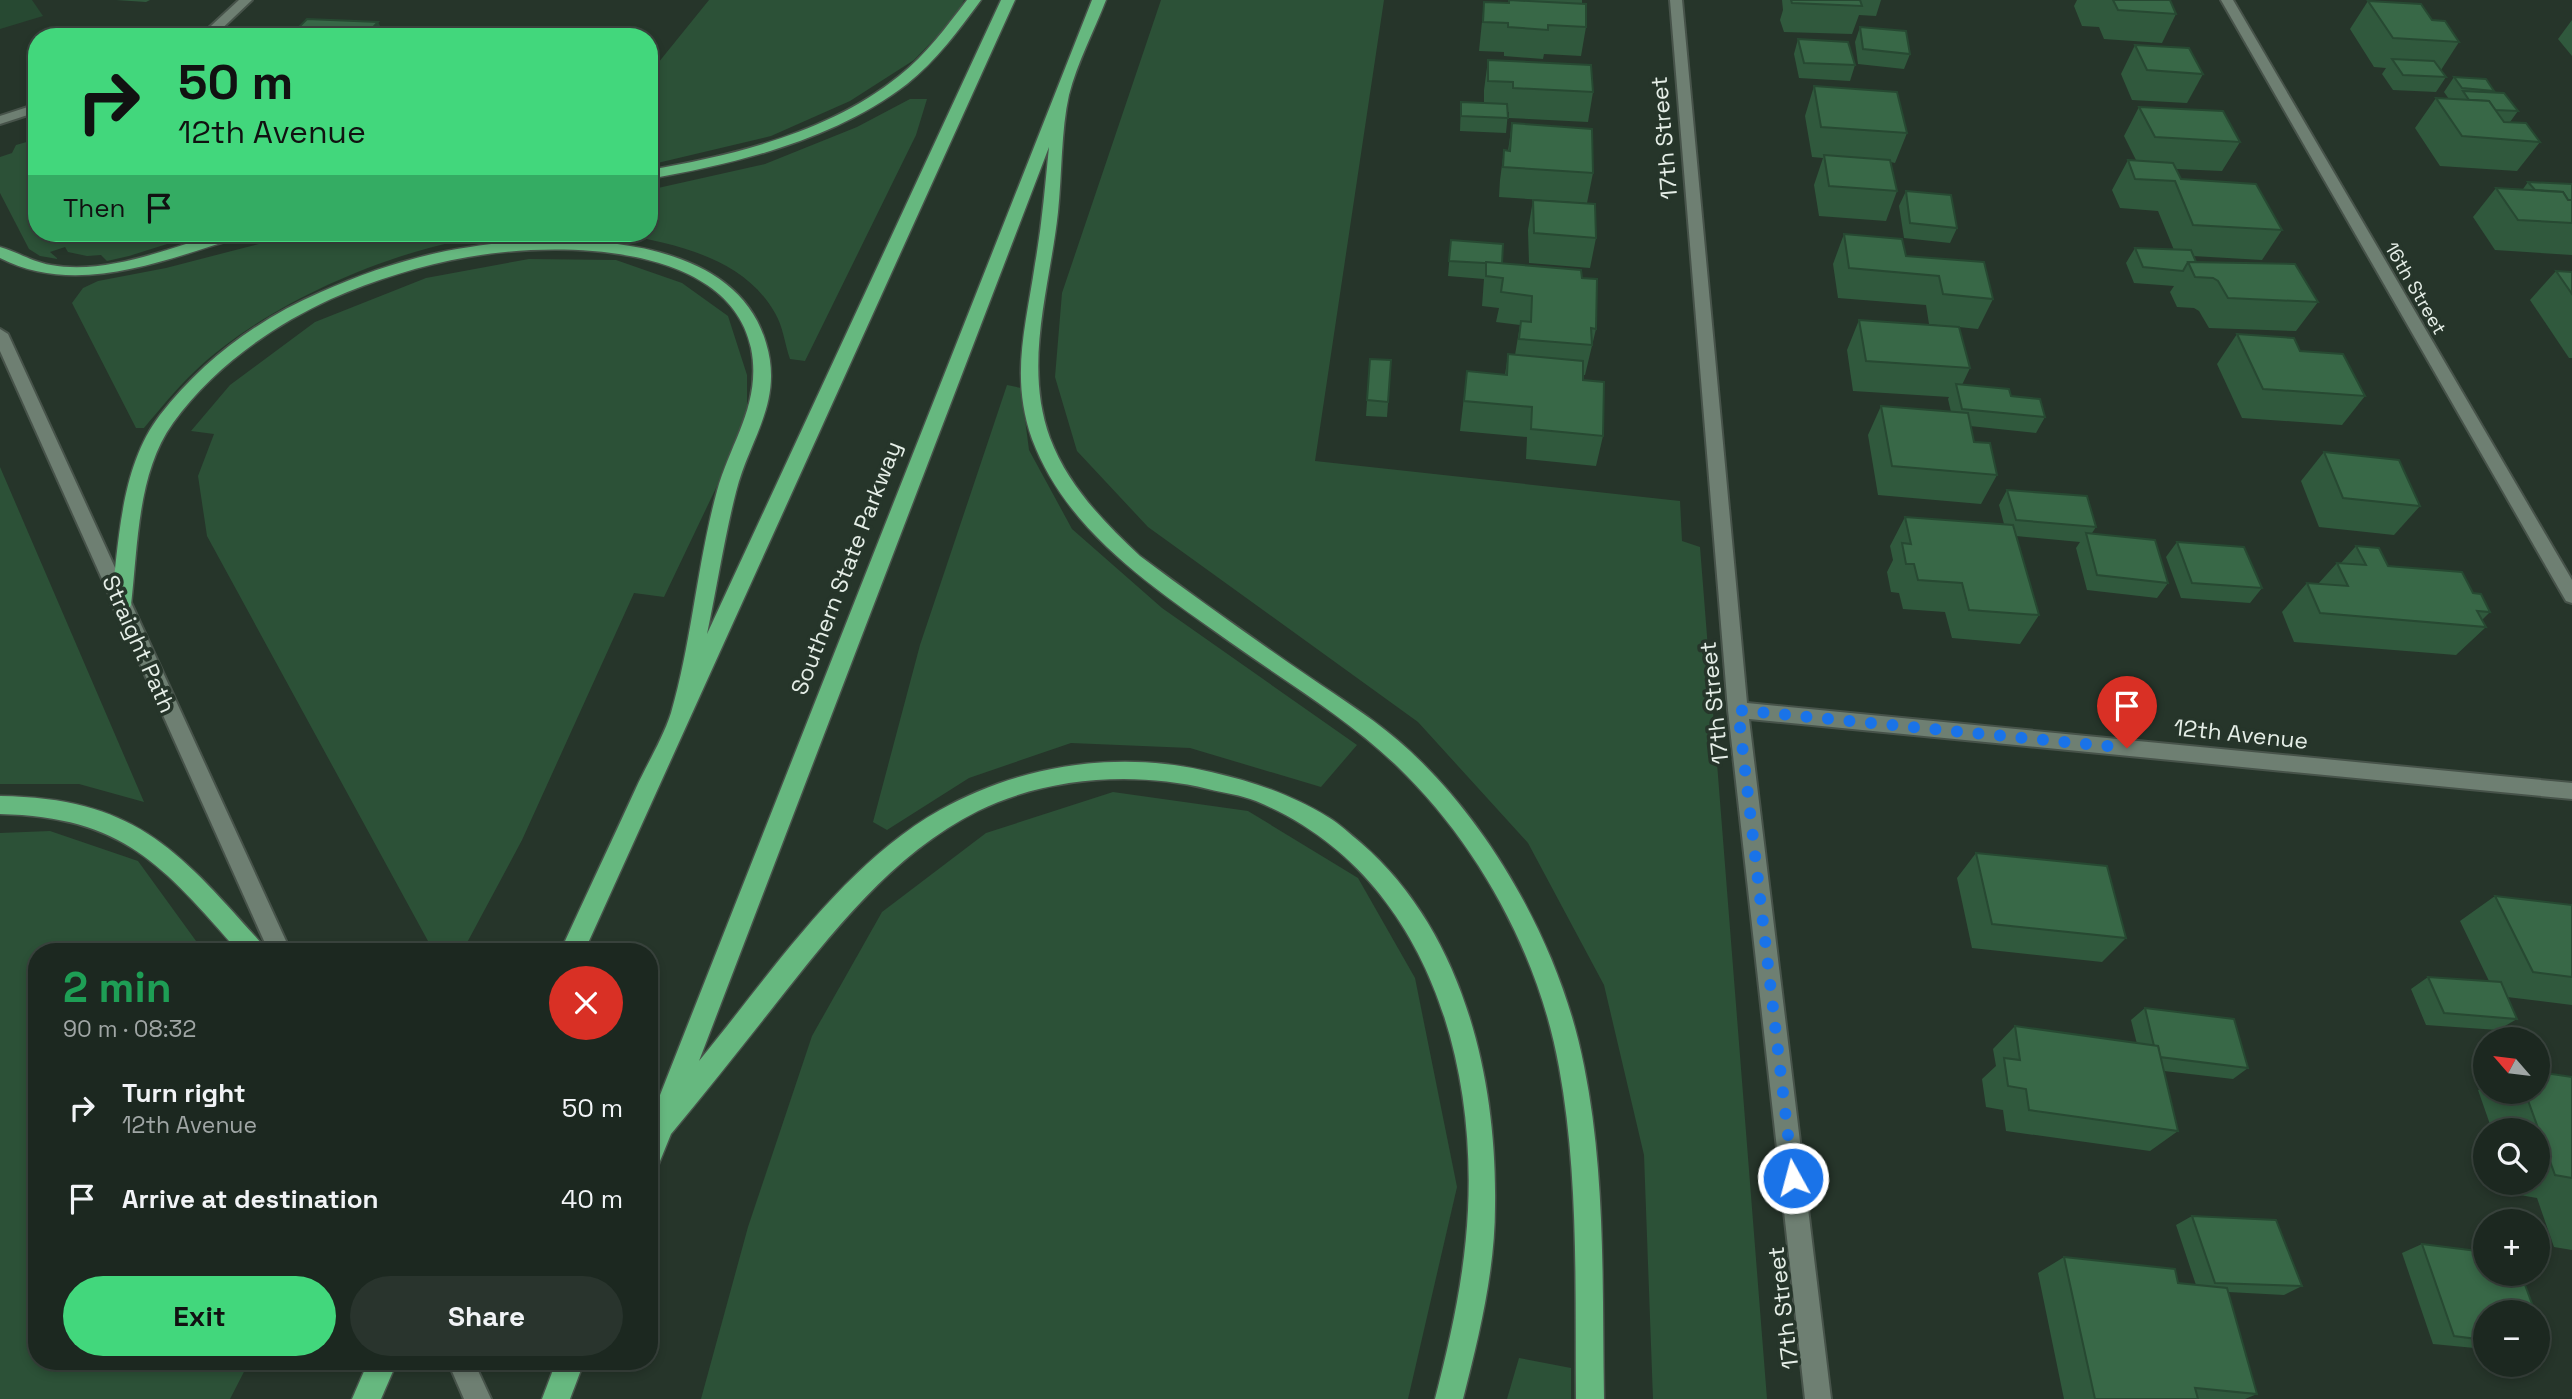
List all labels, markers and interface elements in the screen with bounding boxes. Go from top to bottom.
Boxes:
text: 50 m [178,51,293,113]
icon: right [63,56,154,147]
street label: 17th Street [1644,75,1684,201]
text: 12th Avenue [178,112,366,152]
icon: arrive [140,189,178,227]
text: Then [63,191,126,225]
street label: 16th Street [2379,237,2452,339]
street label: Southern State Parkway [784,437,908,699]
street label: Straight Path [95,570,183,718]
street label: 17th Street [1693,640,1735,766]
pin [2097,676,2157,748]
icon: arrive [2108,687,2146,725]
street label: 12th Avenue [2172,712,2310,756]
text: 2 min [63,961,172,1014]
button: close [549,966,623,1040]
text: 90 m · 08:32 [63,1014,196,1044]
north arrow [2473,1027,2550,1104]
map controls [2473,1027,2550,1377]
text: Turn right [122,1076,246,1110]
icon: right [63,1089,101,1127]
text: 50 m [562,1091,623,1125]
text: 12th Avenue [122,1110,257,1140]
button: search [2473,1118,2550,1195]
position arrow [1756,1141,1830,1215]
icon: arrive [63,1180,101,1218]
text: Arrive at destination [122,1182,379,1216]
text: 40 m [561,1182,623,1216]
button: + [2473,1209,2550,1286]
street label: 17th Street [1761,1245,1805,1371]
button: Exit [63,1276,336,1356]
button: Share [350,1276,623,1356]
button: − [2473,1300,2550,1377]

